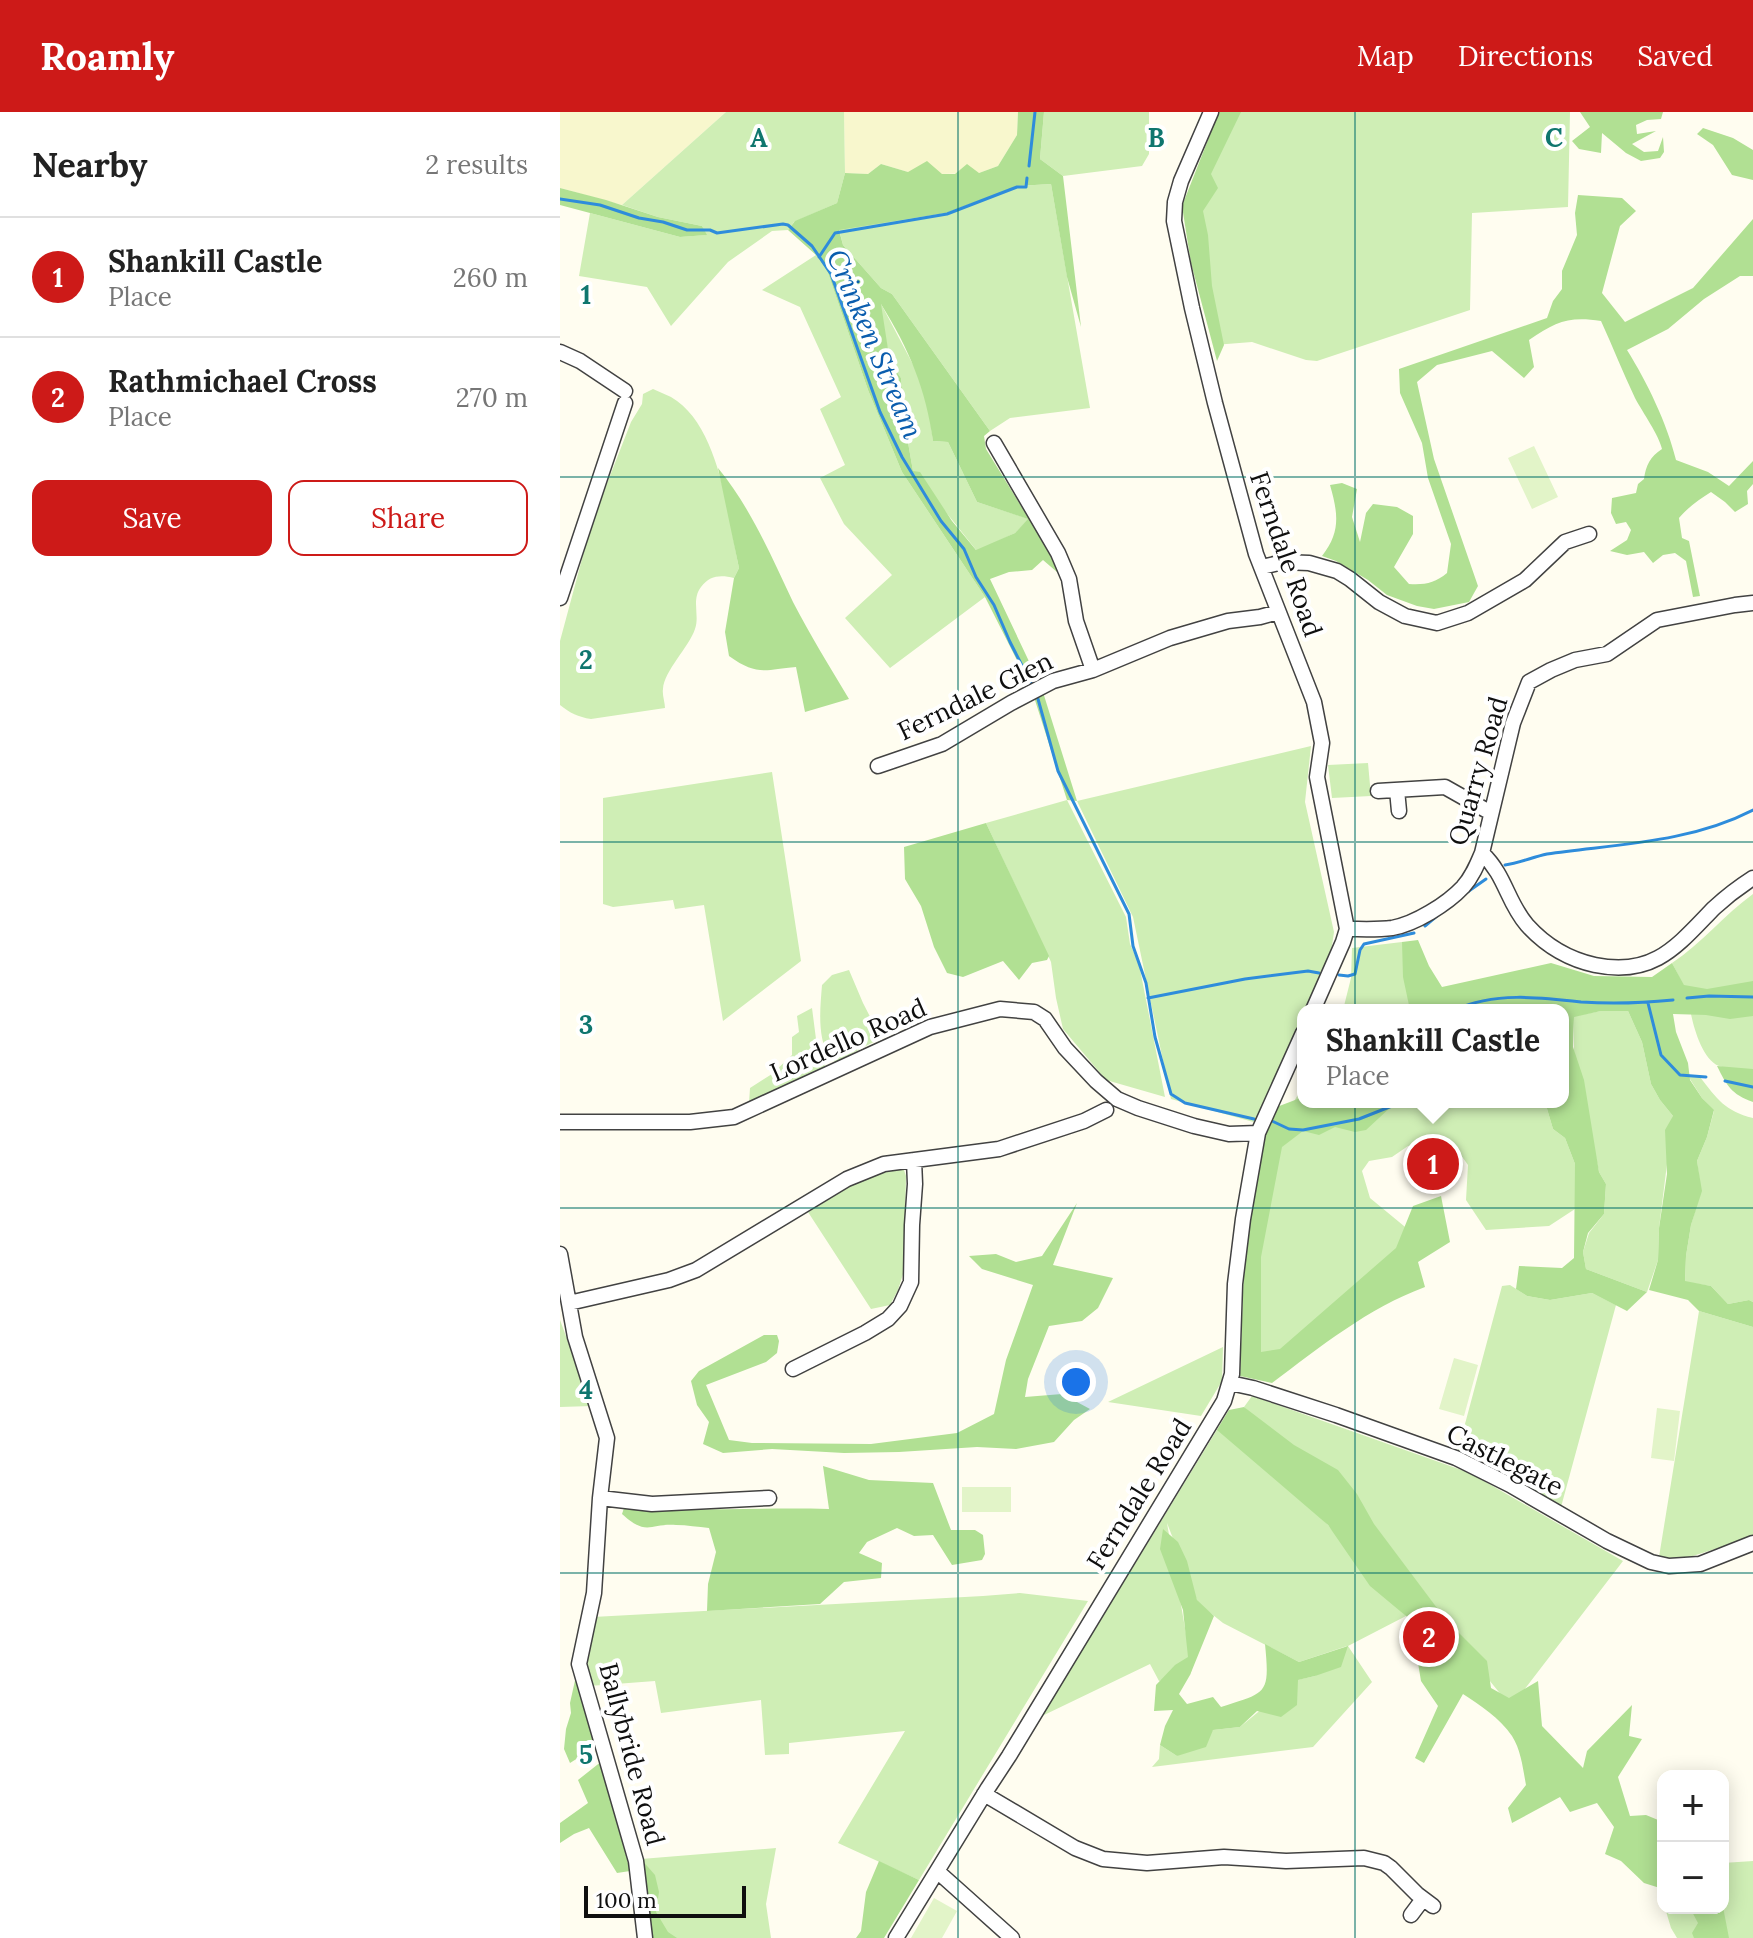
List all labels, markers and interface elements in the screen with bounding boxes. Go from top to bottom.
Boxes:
text: Roamly [40,32,174,80]
text: Map [1357,38,1414,74]
text: Directions [1458,38,1593,74]
text: Saved [1637,38,1713,74]
text: A [750,121,768,154]
text: B [1147,121,1165,154]
text: C [1545,121,1563,154]
text: Nearby [32,143,148,186]
text: 2 results [425,148,528,181]
text: Shankill Castle [108,242,322,280]
water label: Crinken Stream [819,244,931,445]
text: 1 [53,261,63,294]
text: 260 m [453,261,528,294]
text: 1 [581,278,591,311]
text: Place [108,280,172,313]
text: Rathmichael Cross [108,362,377,400]
text: 2 [51,381,65,414]
text: 270 m [456,381,528,414]
text: Place [108,400,172,433]
street label: Ferndale Road [1243,467,1330,641]
button: Save [32,480,272,556]
button: Share [288,480,528,556]
text: 2 [579,643,593,676]
street label: Ferndale Glen [892,644,1058,747]
street label: Quarry Road [1441,693,1515,849]
street label: Lordello Road [765,990,931,1089]
popup [1297,1004,1569,1108]
text: 3 [579,1008,593,1041]
text: Shankill Castle [1326,1021,1540,1059]
text: Place [1326,1059,1390,1092]
pin: 1 [1407,1134,1459,1194]
your location [1056,1362,1096,1402]
text: 4 [579,1373,593,1406]
street label: Ferndale Road [1079,1412,1198,1576]
street label: Castlegate [1441,1416,1569,1503]
pin: 2 [1403,1607,1455,1667]
street label: Ballybride Road [592,1659,673,1849]
text: 5 [579,1738,593,1771]
map controls [1657,1770,1729,1914]
button: + [1657,1770,1729,1842]
button: − [1657,1842,1729,1914]
scale bar [584,1882,746,1918]
text: 100 m [596,1886,657,1914]

